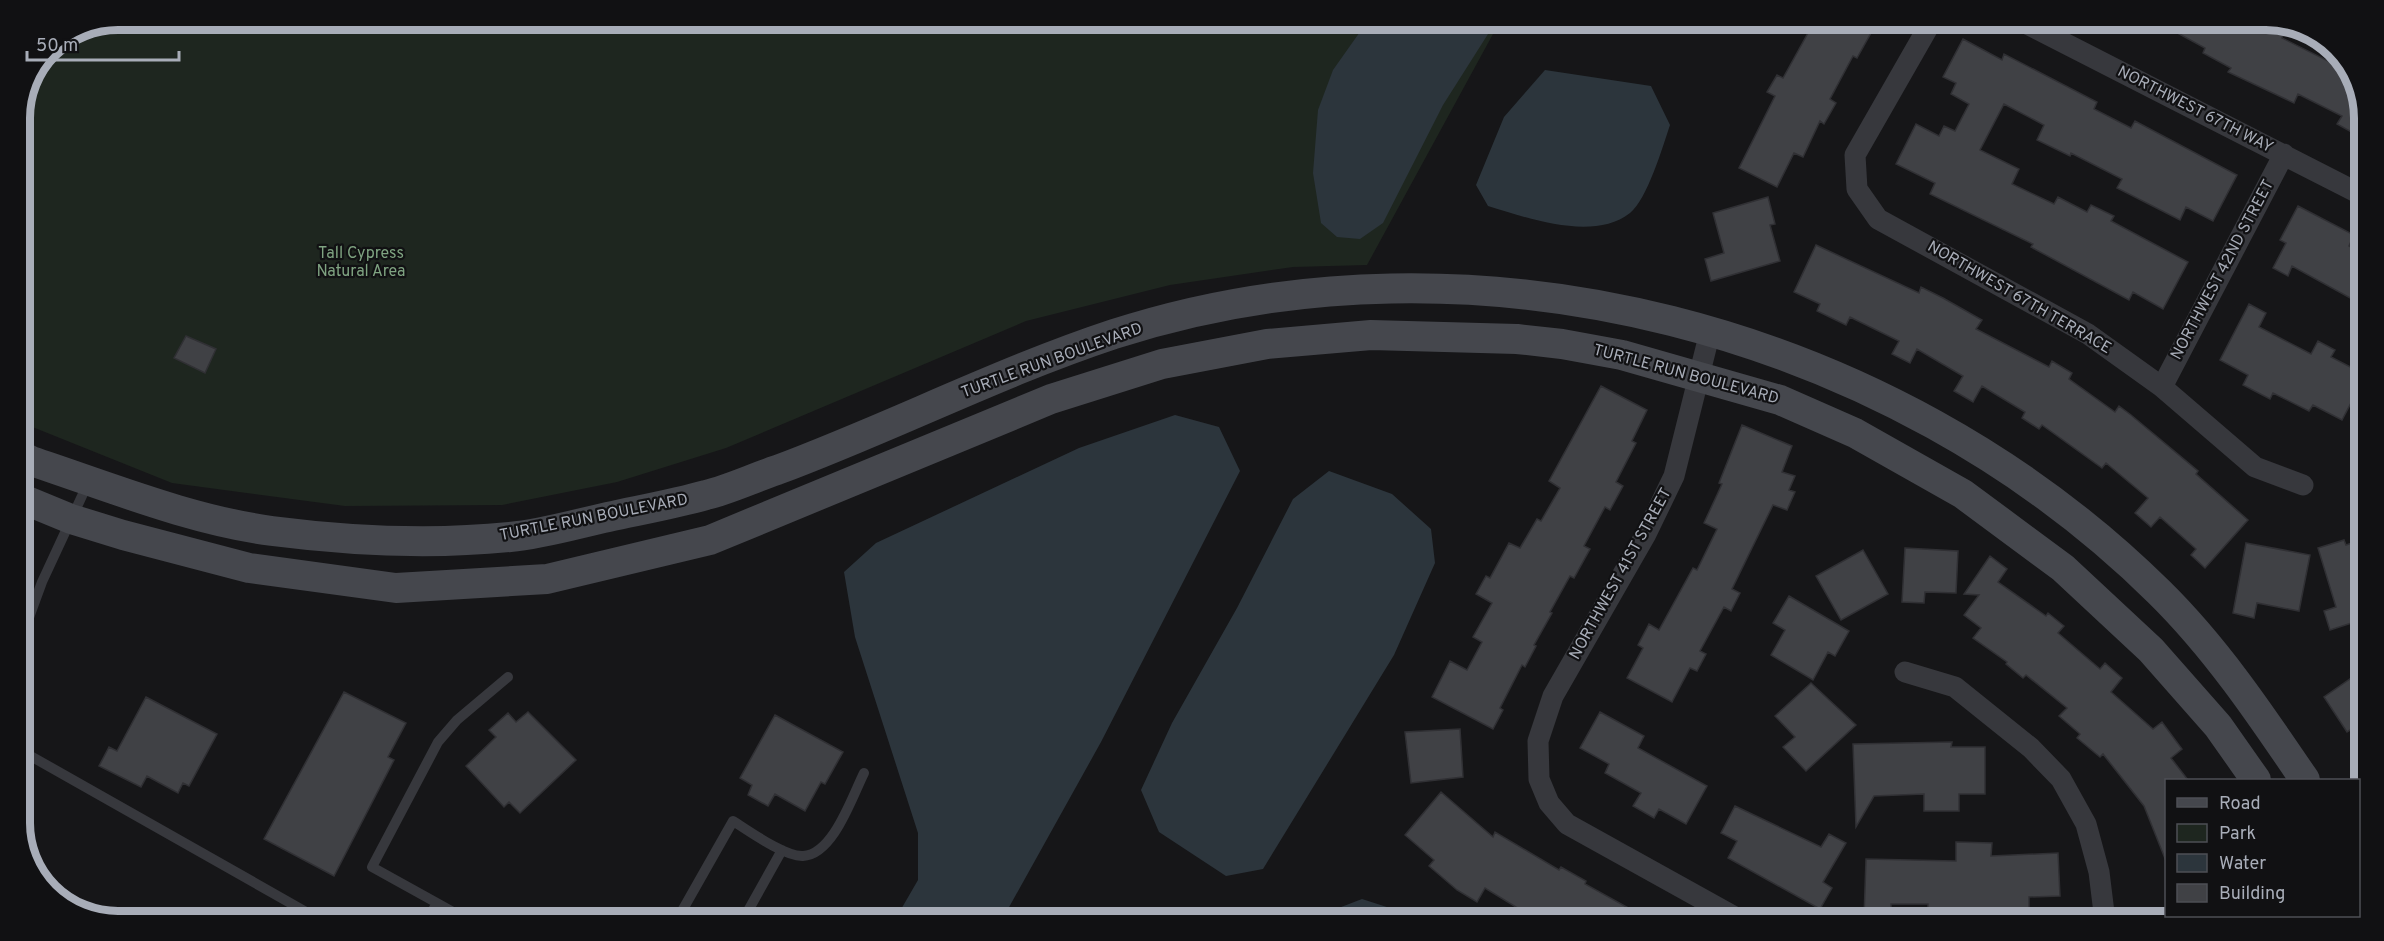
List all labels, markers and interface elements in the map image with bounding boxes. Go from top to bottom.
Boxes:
scale bar [27,24,178,62]
text: 50 m [36,35,78,58]
street label: NORTHWEST 67TH WAY [2114,62,2276,158]
street label: NORTHWEST 42ND STREET [2167,177,2279,363]
street label: NORTHWEST 67TH TERRACE [1923,237,2115,359]
park label: Tall Cypress Natural Area [316,244,406,282]
street label: TURTLE RUN BOULEVARD [959,319,1145,403]
street label: TURTLE RUN BOULEVARD [1591,341,1781,409]
street label: NORTHWEST 41ST STREET [1565,485,1677,663]
street label: TURTLE RUN BOULEVARD [498,490,690,546]
legend [2165,779,2360,917]
text: Road [2219,793,2261,816]
text: Park [2219,823,2256,846]
text: Water [2219,853,2266,876]
text: Building [2219,883,2285,906]

